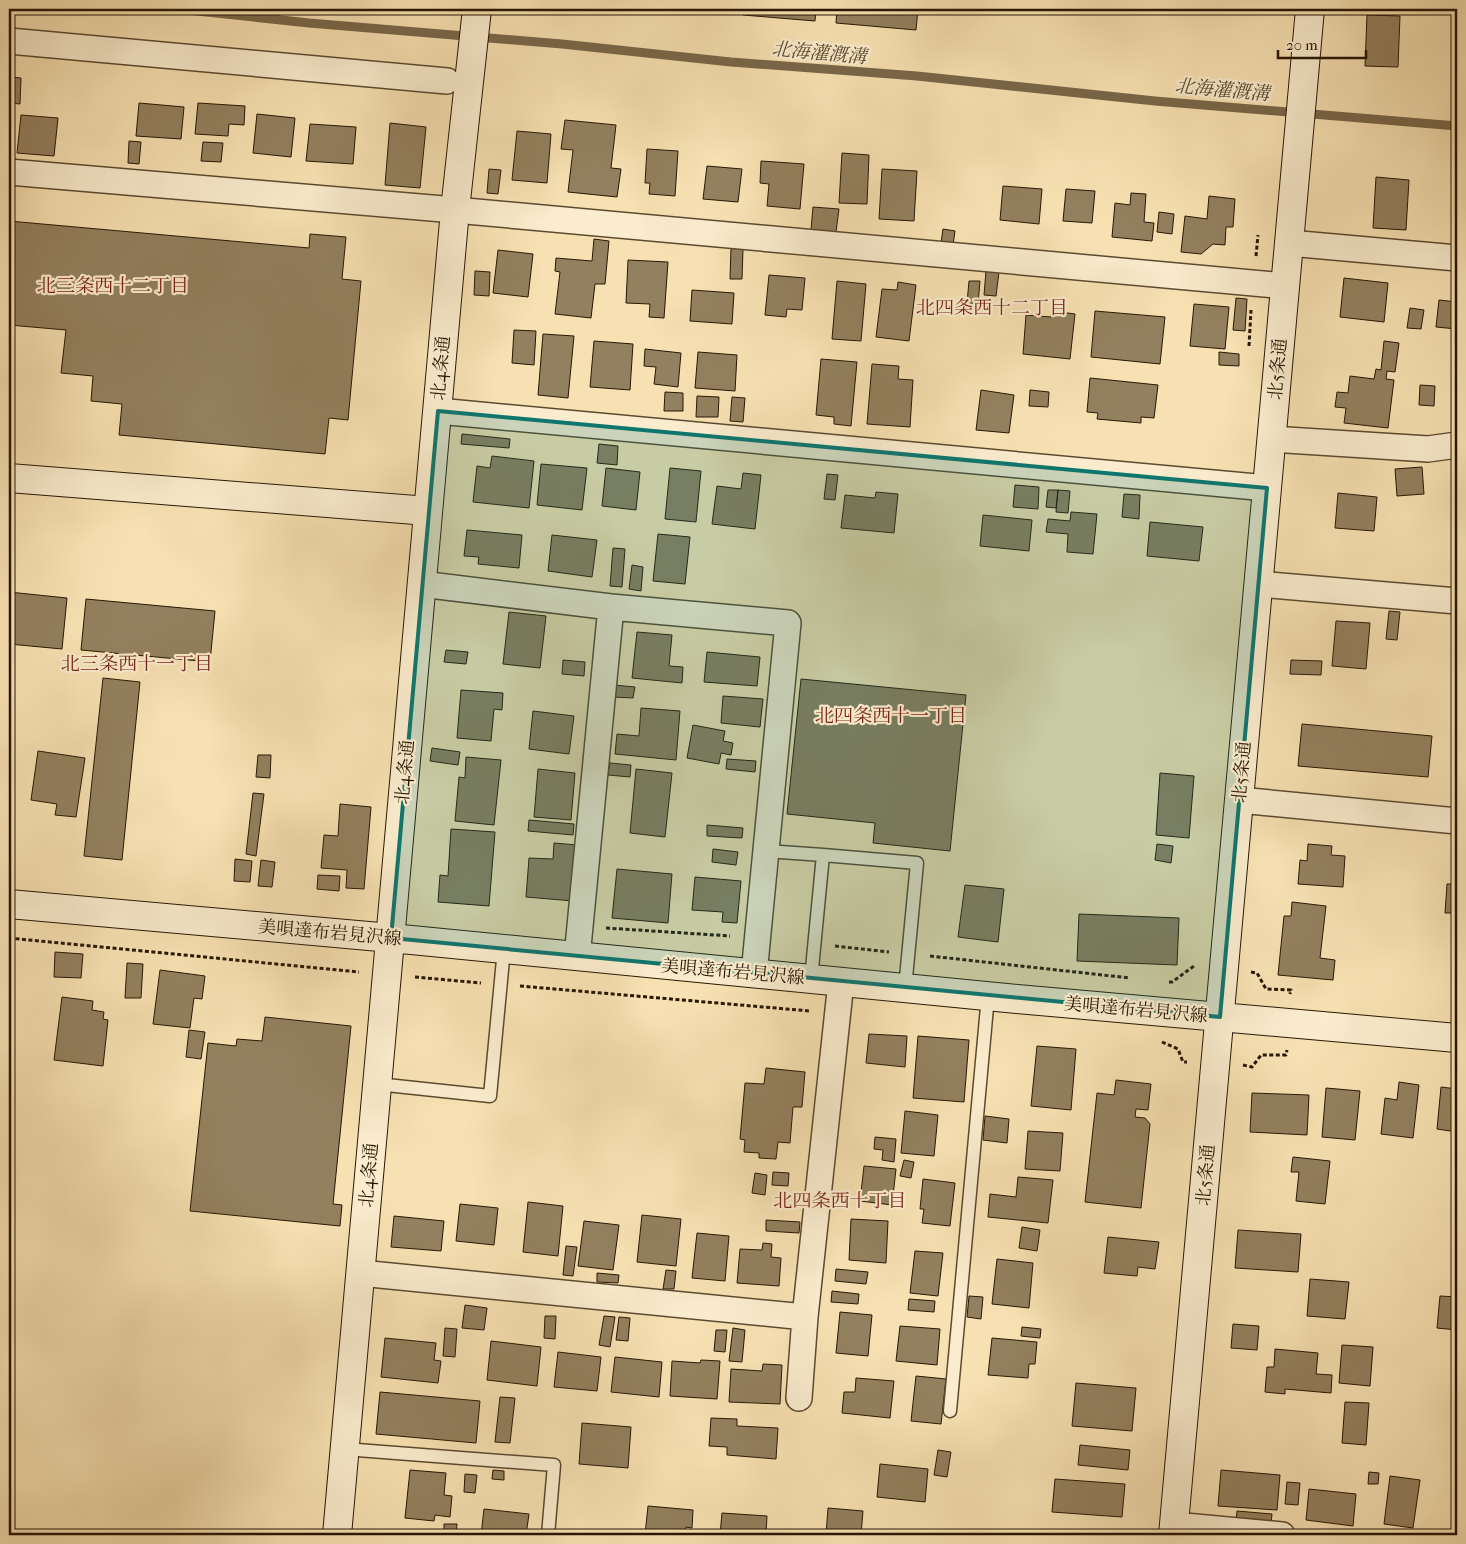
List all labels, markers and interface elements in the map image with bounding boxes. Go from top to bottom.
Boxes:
scale bar [1278,28,1366,60]
text: 20 m [1286,36,1318,54]
water label: 北海灌漑溝 [771,38,870,68]
water label: 北海灌漑溝 [1174,75,1273,105]
district label: 北三条西十二丁目 [37,275,189,297]
district label: 北四条西十二丁目 [916,297,1068,319]
street label: 北4条通 [428,335,454,401]
street label: 北5条通 [1265,337,1291,401]
district label: 北三条西十一丁目 [61,653,213,675]
district label: 北四条西十一丁目 [815,705,967,727]
street label: 北4条通 [392,739,418,805]
street label: 北5条通 [1229,740,1255,804]
street label: 美唄達布岩見沢線 [257,916,403,950]
street label: 美唄達布岩見沢線 [660,955,806,989]
street label: 美唄達布岩見沢線 [1063,993,1209,1027]
street label: 北4条通 [356,1142,382,1208]
street label: 北5条通 [1193,1143,1219,1207]
district label: 北四条西十丁目 [773,1190,907,1212]

